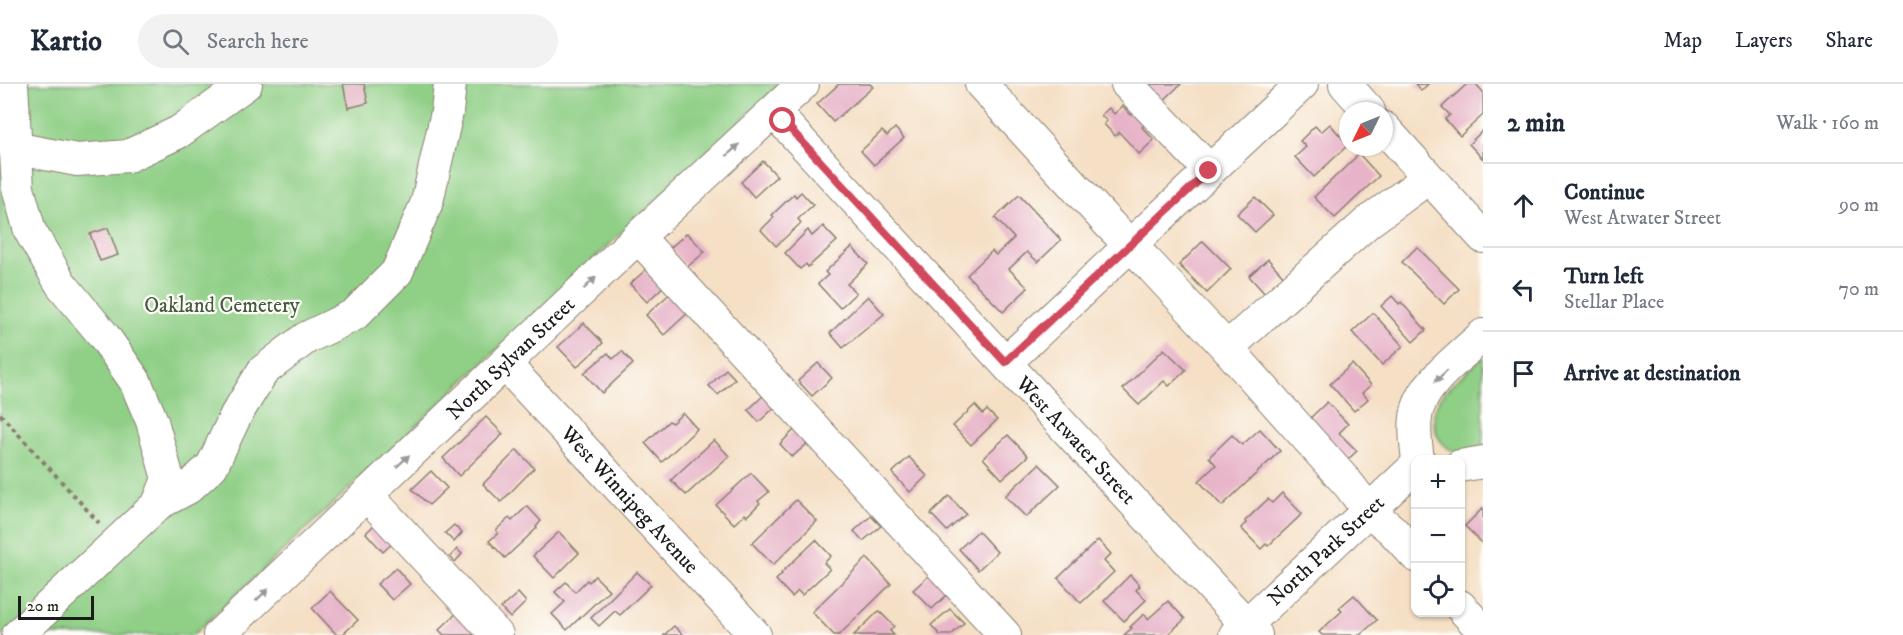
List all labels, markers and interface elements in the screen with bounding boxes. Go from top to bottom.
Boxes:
search box [138,14,558,68]
text: Kartio [30,24,102,59]
icon: search [159,25,192,58]
text: Search here [207,28,309,55]
text: Map [1663,28,1702,54]
text: Layers [1735,28,1793,54]
text: Share [1826,28,1873,54]
north arrow [1339,102,1393,156]
route start [769,107,795,133]
text: 2 min [1507,107,1565,140]
text: Walk · 160 m [1776,111,1879,136]
one-way arrow [725,143,740,157]
route end [1195,157,1221,183]
text: Continue [1564,179,1645,206]
icon: ahead [1507,189,1540,222]
text: 90 m [1839,193,1879,218]
text: West Atwater Street [1564,206,1721,231]
text: Turn left [1564,263,1644,290]
icon: left [1507,273,1540,306]
one-way arrow [583,277,597,291]
text: 70 m [1838,277,1879,302]
text: Stellar Place [1564,290,1664,315]
street label: North Sylvan Street [442,292,581,426]
park label: Oakland Cemetery [144,293,301,319]
icon: arrive [1507,357,1540,390]
text: Arrive at destination [1564,360,1741,387]
one-way arrow [1434,368,1448,382]
street label: West Atwater Street [1009,370,1141,510]
street label: West Winnipeg Avenue [554,420,704,580]
one-way arrow [396,454,411,468]
map controls [1411,455,1465,617]
button: + [1411,455,1465,509]
street label: North Park Street [1262,490,1390,612]
button: − [1411,509,1465,563]
button: locate [1411,563,1465,617]
one-way arrow [254,588,269,602]
scale bar [18,593,94,620]
text: 20 m [27,596,59,616]

